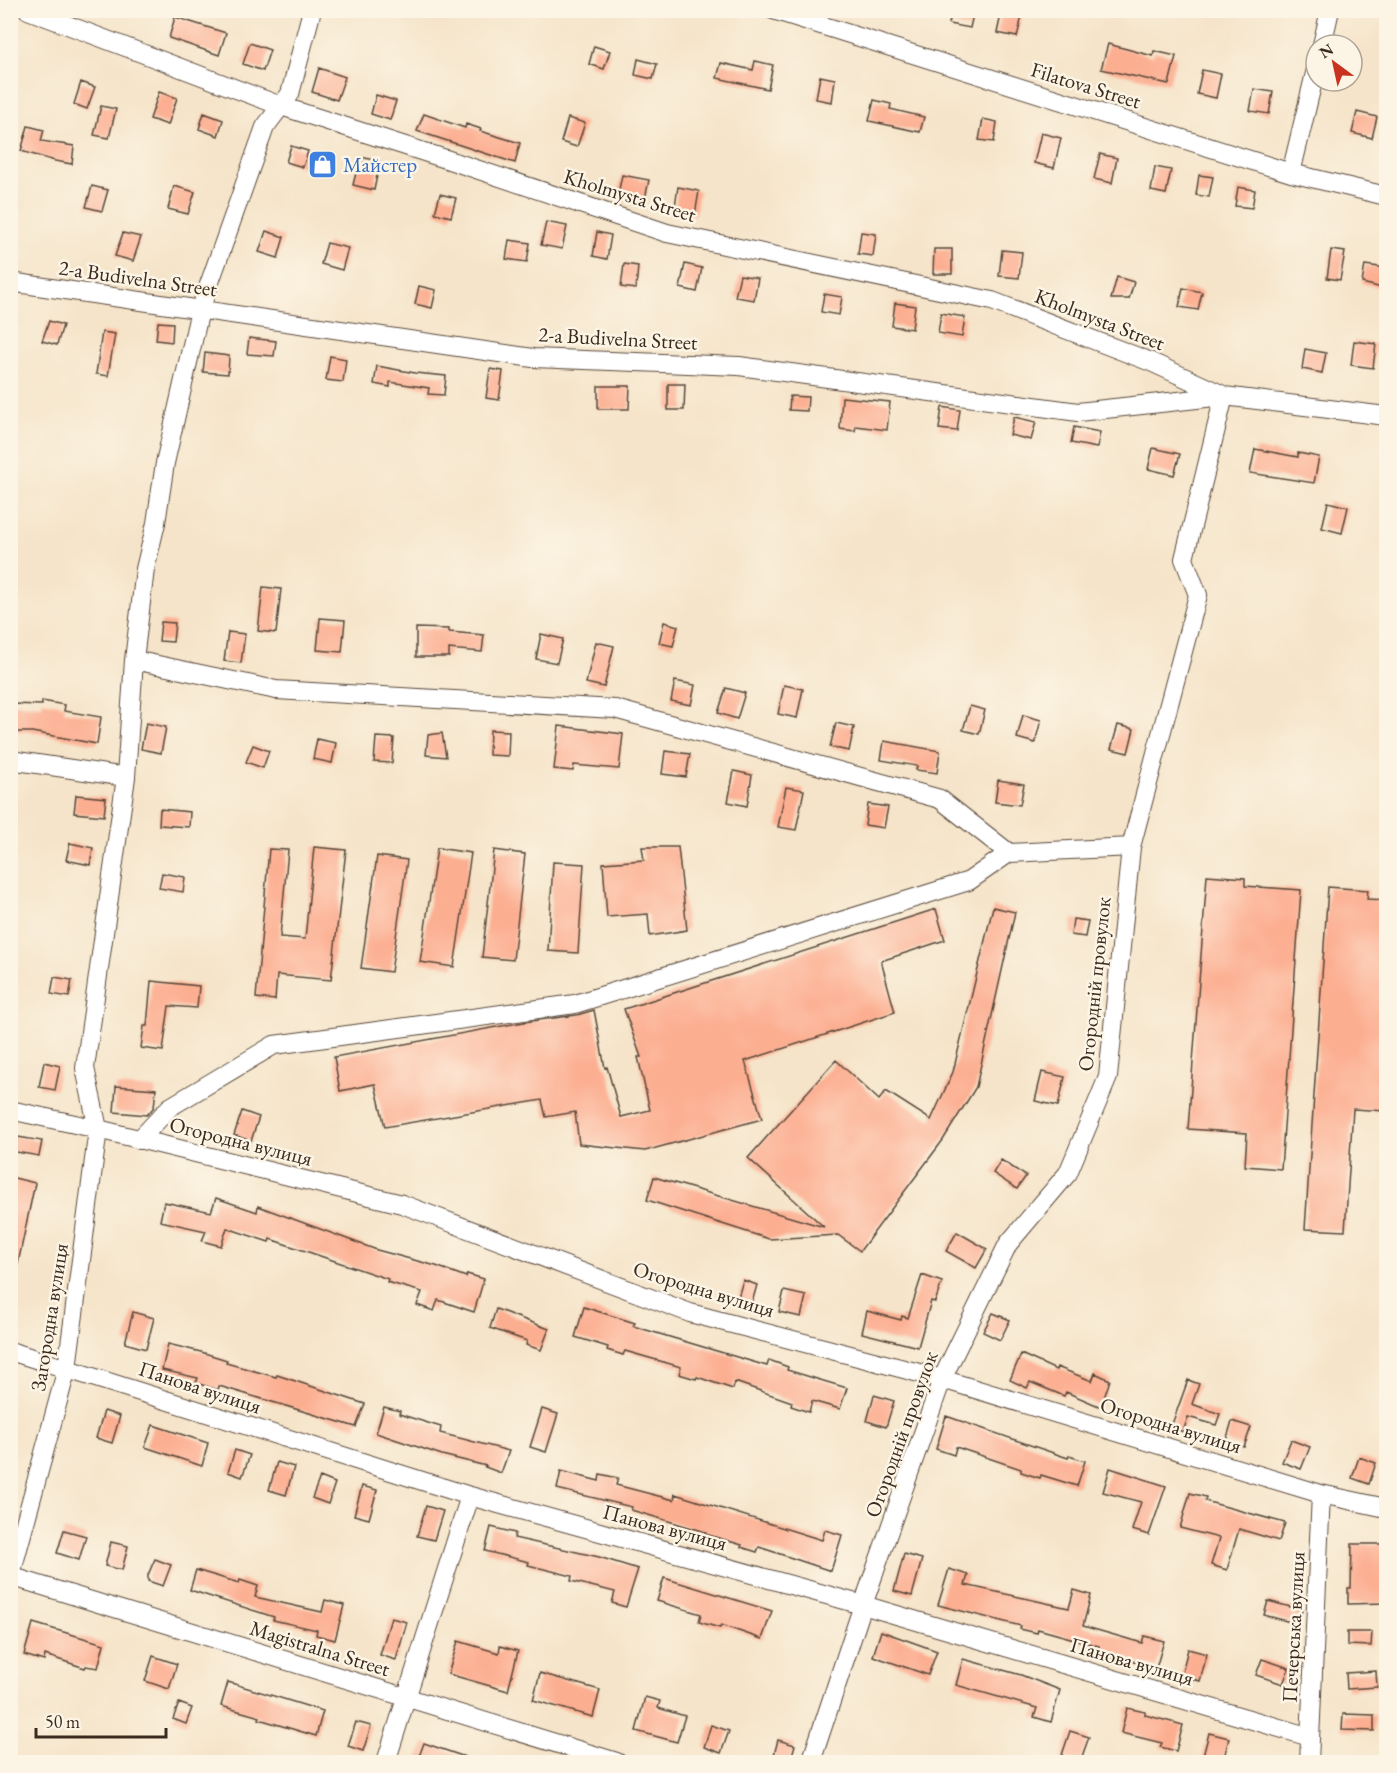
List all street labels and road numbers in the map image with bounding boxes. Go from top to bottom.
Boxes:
street label: Filatova Street [1028,55,1145,115]
street label: Kholmysta Street [561,162,700,228]
street label: 2-a Budivelna Street [57,254,219,303]
street label: Kholmysta Street [1031,282,1169,356]
street label: 2-a Budivelna Street [538,320,699,356]
street label: Огородній провулок [1071,895,1117,1073]
street label: Огородна вулиця [167,1110,315,1172]
street label: Загородна вулиця [24,1241,74,1393]
street label: Огородна вулиця [630,1255,778,1323]
street label: Огородній провулок [858,1347,944,1521]
street label: Панова вулиця [135,1355,265,1419]
street label: Огородна вулиця [1097,1391,1245,1459]
street label: Панова вулиця [600,1497,730,1557]
street label: Печерська вулиця [1276,1551,1310,1703]
street label: Magistralna Street [247,1614,394,1682]
street label: Панова вулиця [1067,1630,1197,1692]

